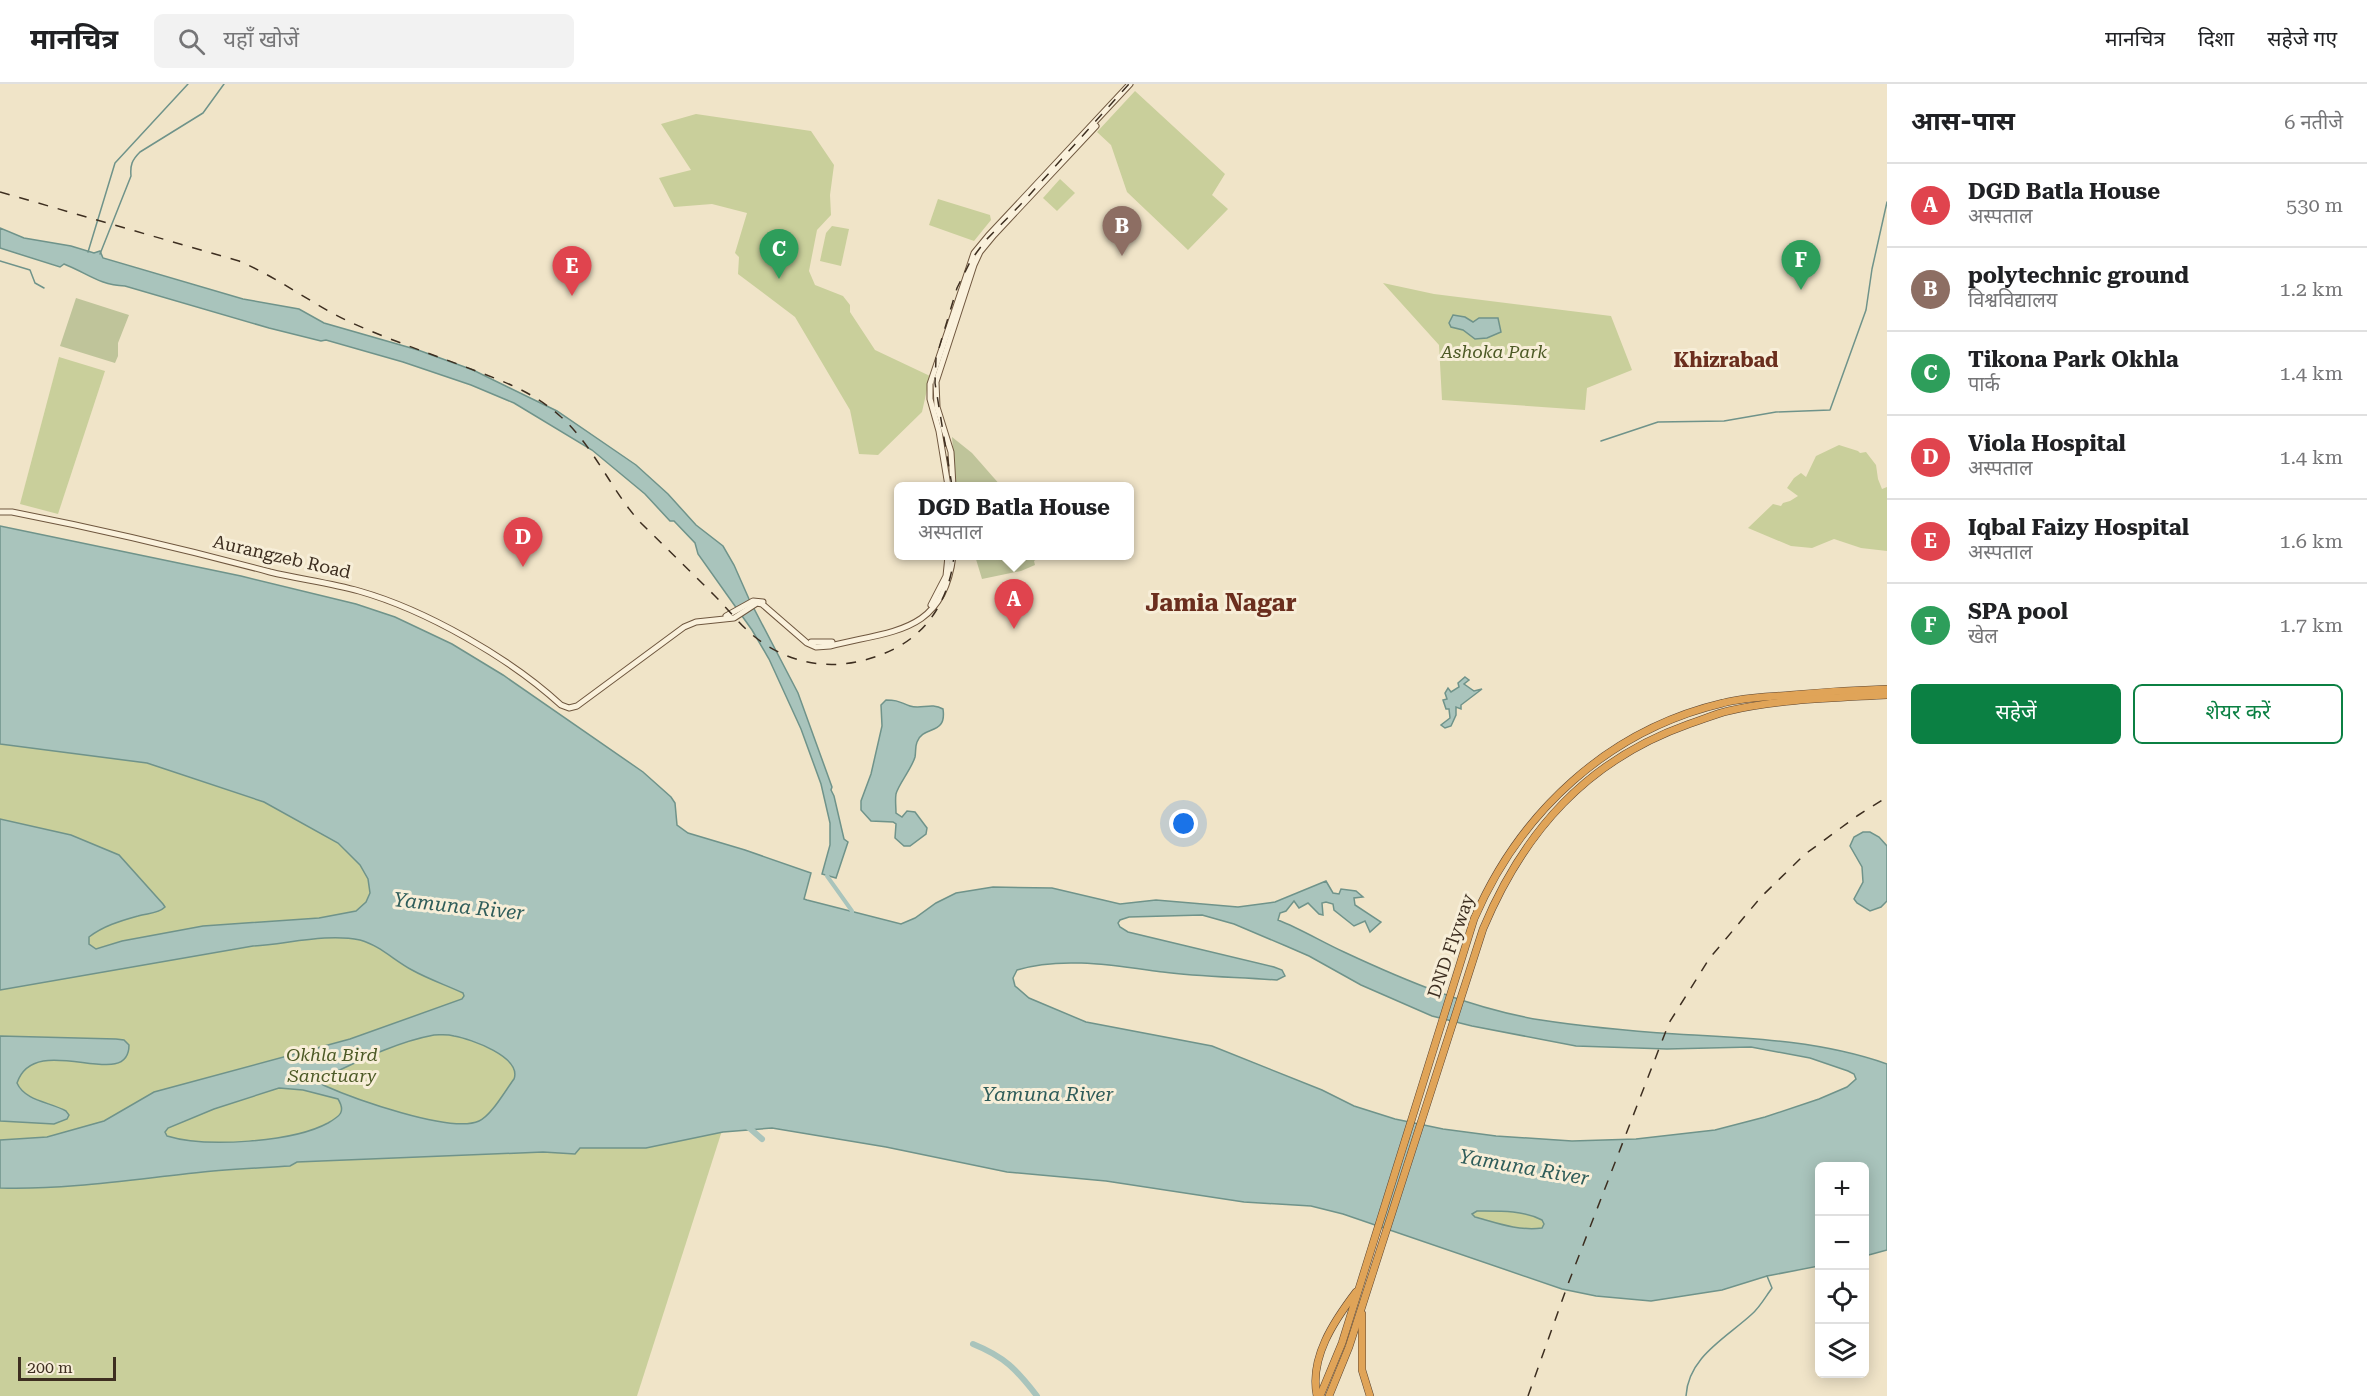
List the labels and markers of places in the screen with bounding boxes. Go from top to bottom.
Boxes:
pin: B [1102,206,1142,256]
pin: C [760,230,798,279]
pin: F [1782,240,1820,290]
pin: E [552,246,592,296]
pin: D [504,518,542,567]
pin: A [994,580,1034,629]

